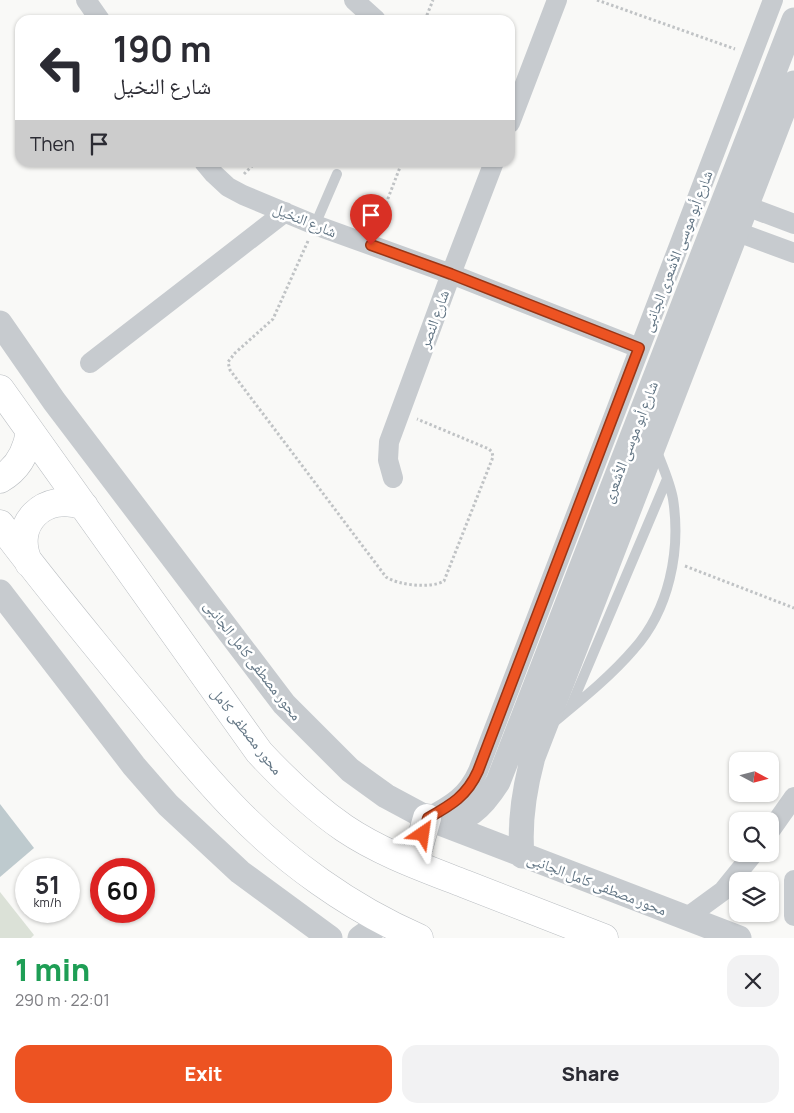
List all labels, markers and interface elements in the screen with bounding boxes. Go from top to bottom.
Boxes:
text: 190 m [113,25,212,73]
icon: left [30,35,95,100]
text: شارع النخيل [113,71,211,101]
icon: arrive [85,130,113,158]
text: Then [30,131,75,157]
street label: شارع أبو موسى الأشعرى الجانبى [636,167,718,335]
pin [350,194,392,245]
street label: شارع النخيل [270,198,340,242]
icon: arrive [357,201,385,229]
street label: شارع النصر [413,287,454,352]
street label: شارع أبو موسى الأشعرى [597,378,663,506]
street label: محور مصطفى كامل الجانبى [199,595,307,725]
street label: محور مصطفى كامل [206,683,288,779]
north arrow [729,752,779,802]
map controls [729,752,779,922]
position arrow [396,807,448,859]
button: search [729,812,779,862]
street label: محور مصطفى كامل الجانبى [524,848,670,920]
speed limit sign: 60 [90,858,155,923]
text: 51 [35,867,60,902]
button: layers [729,872,779,922]
text: km/h [34,894,61,911]
text: 1 min [15,949,90,990]
button: close [727,955,779,1007]
text: 290 m · 22:01 [15,989,110,1011]
button: Exit [15,1045,392,1103]
button: Share [402,1045,779,1103]

